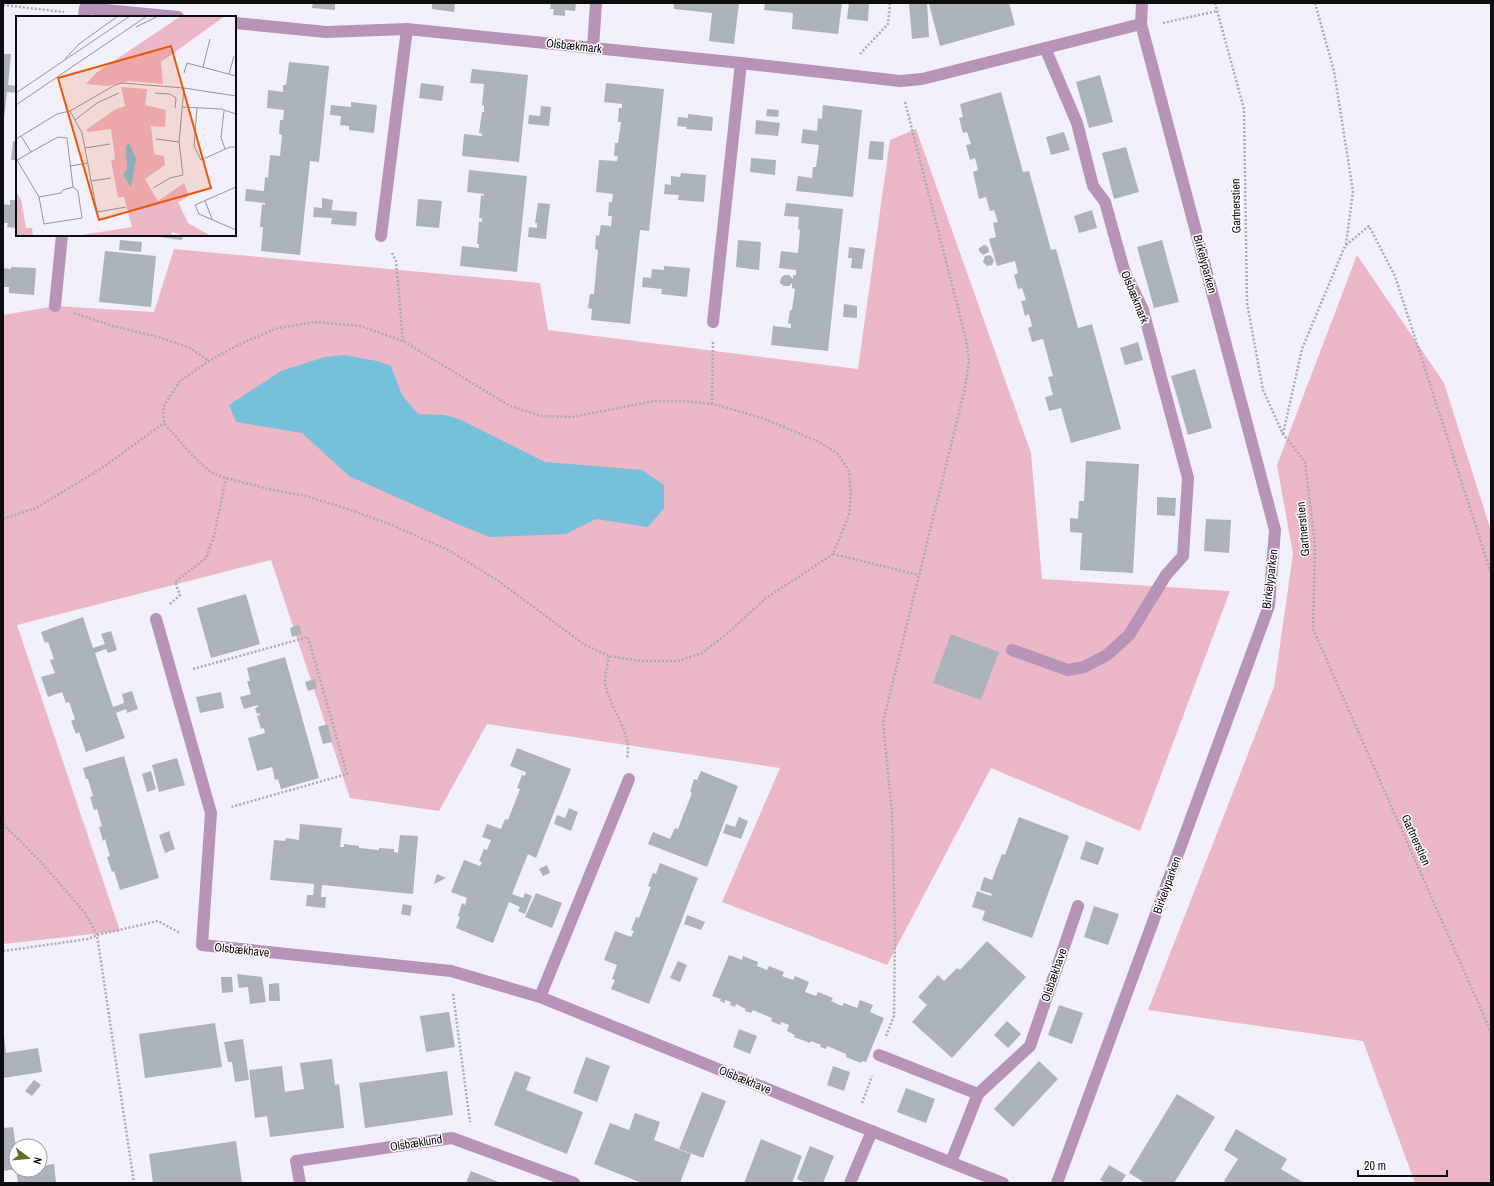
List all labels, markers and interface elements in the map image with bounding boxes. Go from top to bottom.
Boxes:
inset map [16,16,236,236]
street label: Olsbækmark [545,35,603,57]
street label: Gartnerstien [1228,179,1244,233]
street label: Birkelyparken [1189,233,1221,295]
street label: Olsbækmark [1117,268,1153,326]
street label: Gartnerstien [1293,501,1313,557]
street label: Birkelyparken [1258,548,1282,610]
street label: Gartnerstien [1398,812,1434,868]
street label: Birkelyparken [1149,854,1185,916]
street label: Olsbækhave [214,939,270,961]
street label: Olsbækhave [1037,946,1071,1004]
street label: Olsbækhave [716,1062,774,1098]
street label: Olsbæklund [389,1131,443,1155]
north arrow [8,1138,48,1178]
scale bar [1358,1152,1447,1178]
text: N [30,1156,45,1166]
text: 20 m [1364,1158,1386,1174]

